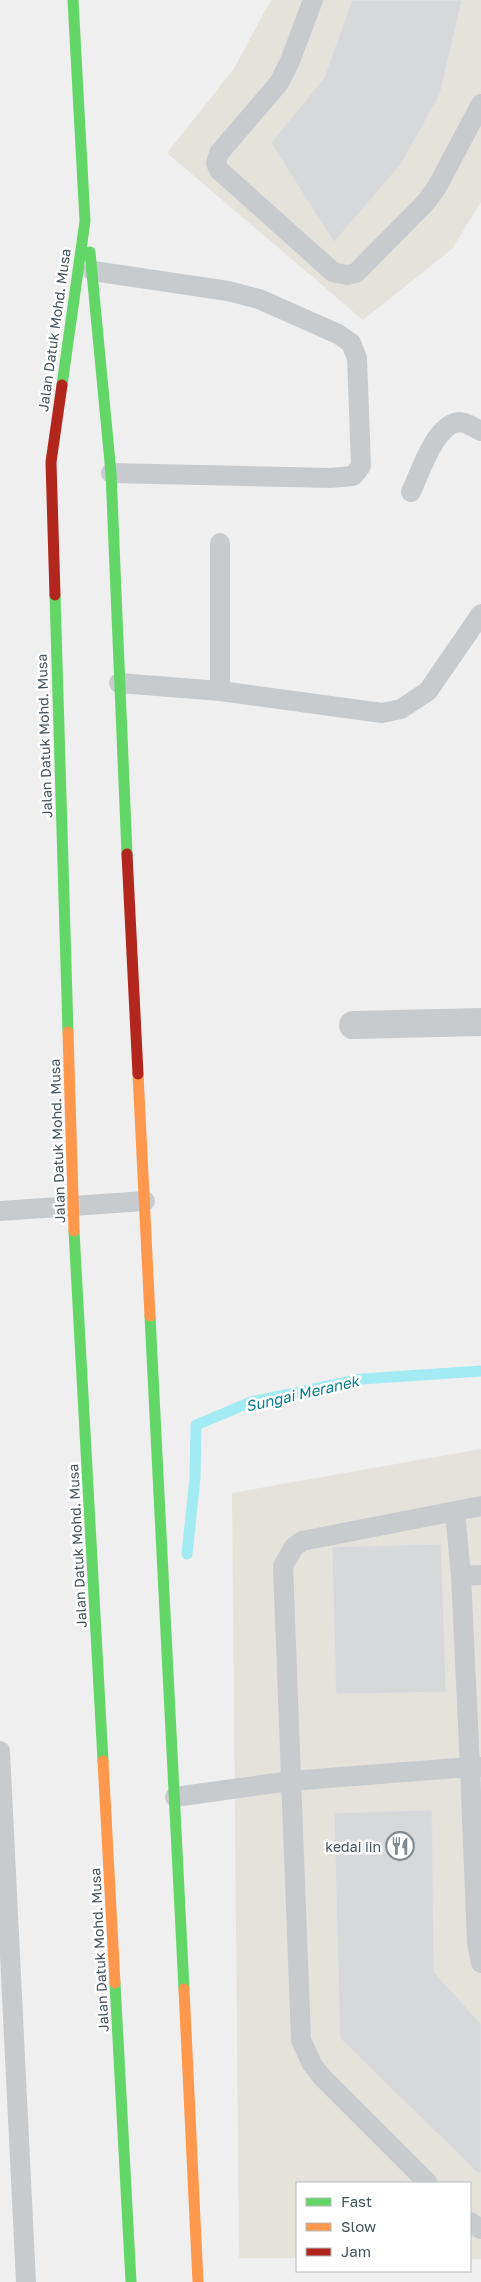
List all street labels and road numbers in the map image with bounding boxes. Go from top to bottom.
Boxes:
street label: Jalan Datuk Mohd. Musa [34,247,74,413]
street label: Jalan Datuk Mohd. Musa [33,654,55,818]
street label: Jalan Datuk Mohd. Musa [46,1059,68,1223]
street label: Jalan Datuk Mohd. Musa [64,1463,90,1629]
street label: Jalan Datuk Mohd. Musa [86,1867,112,2033]

